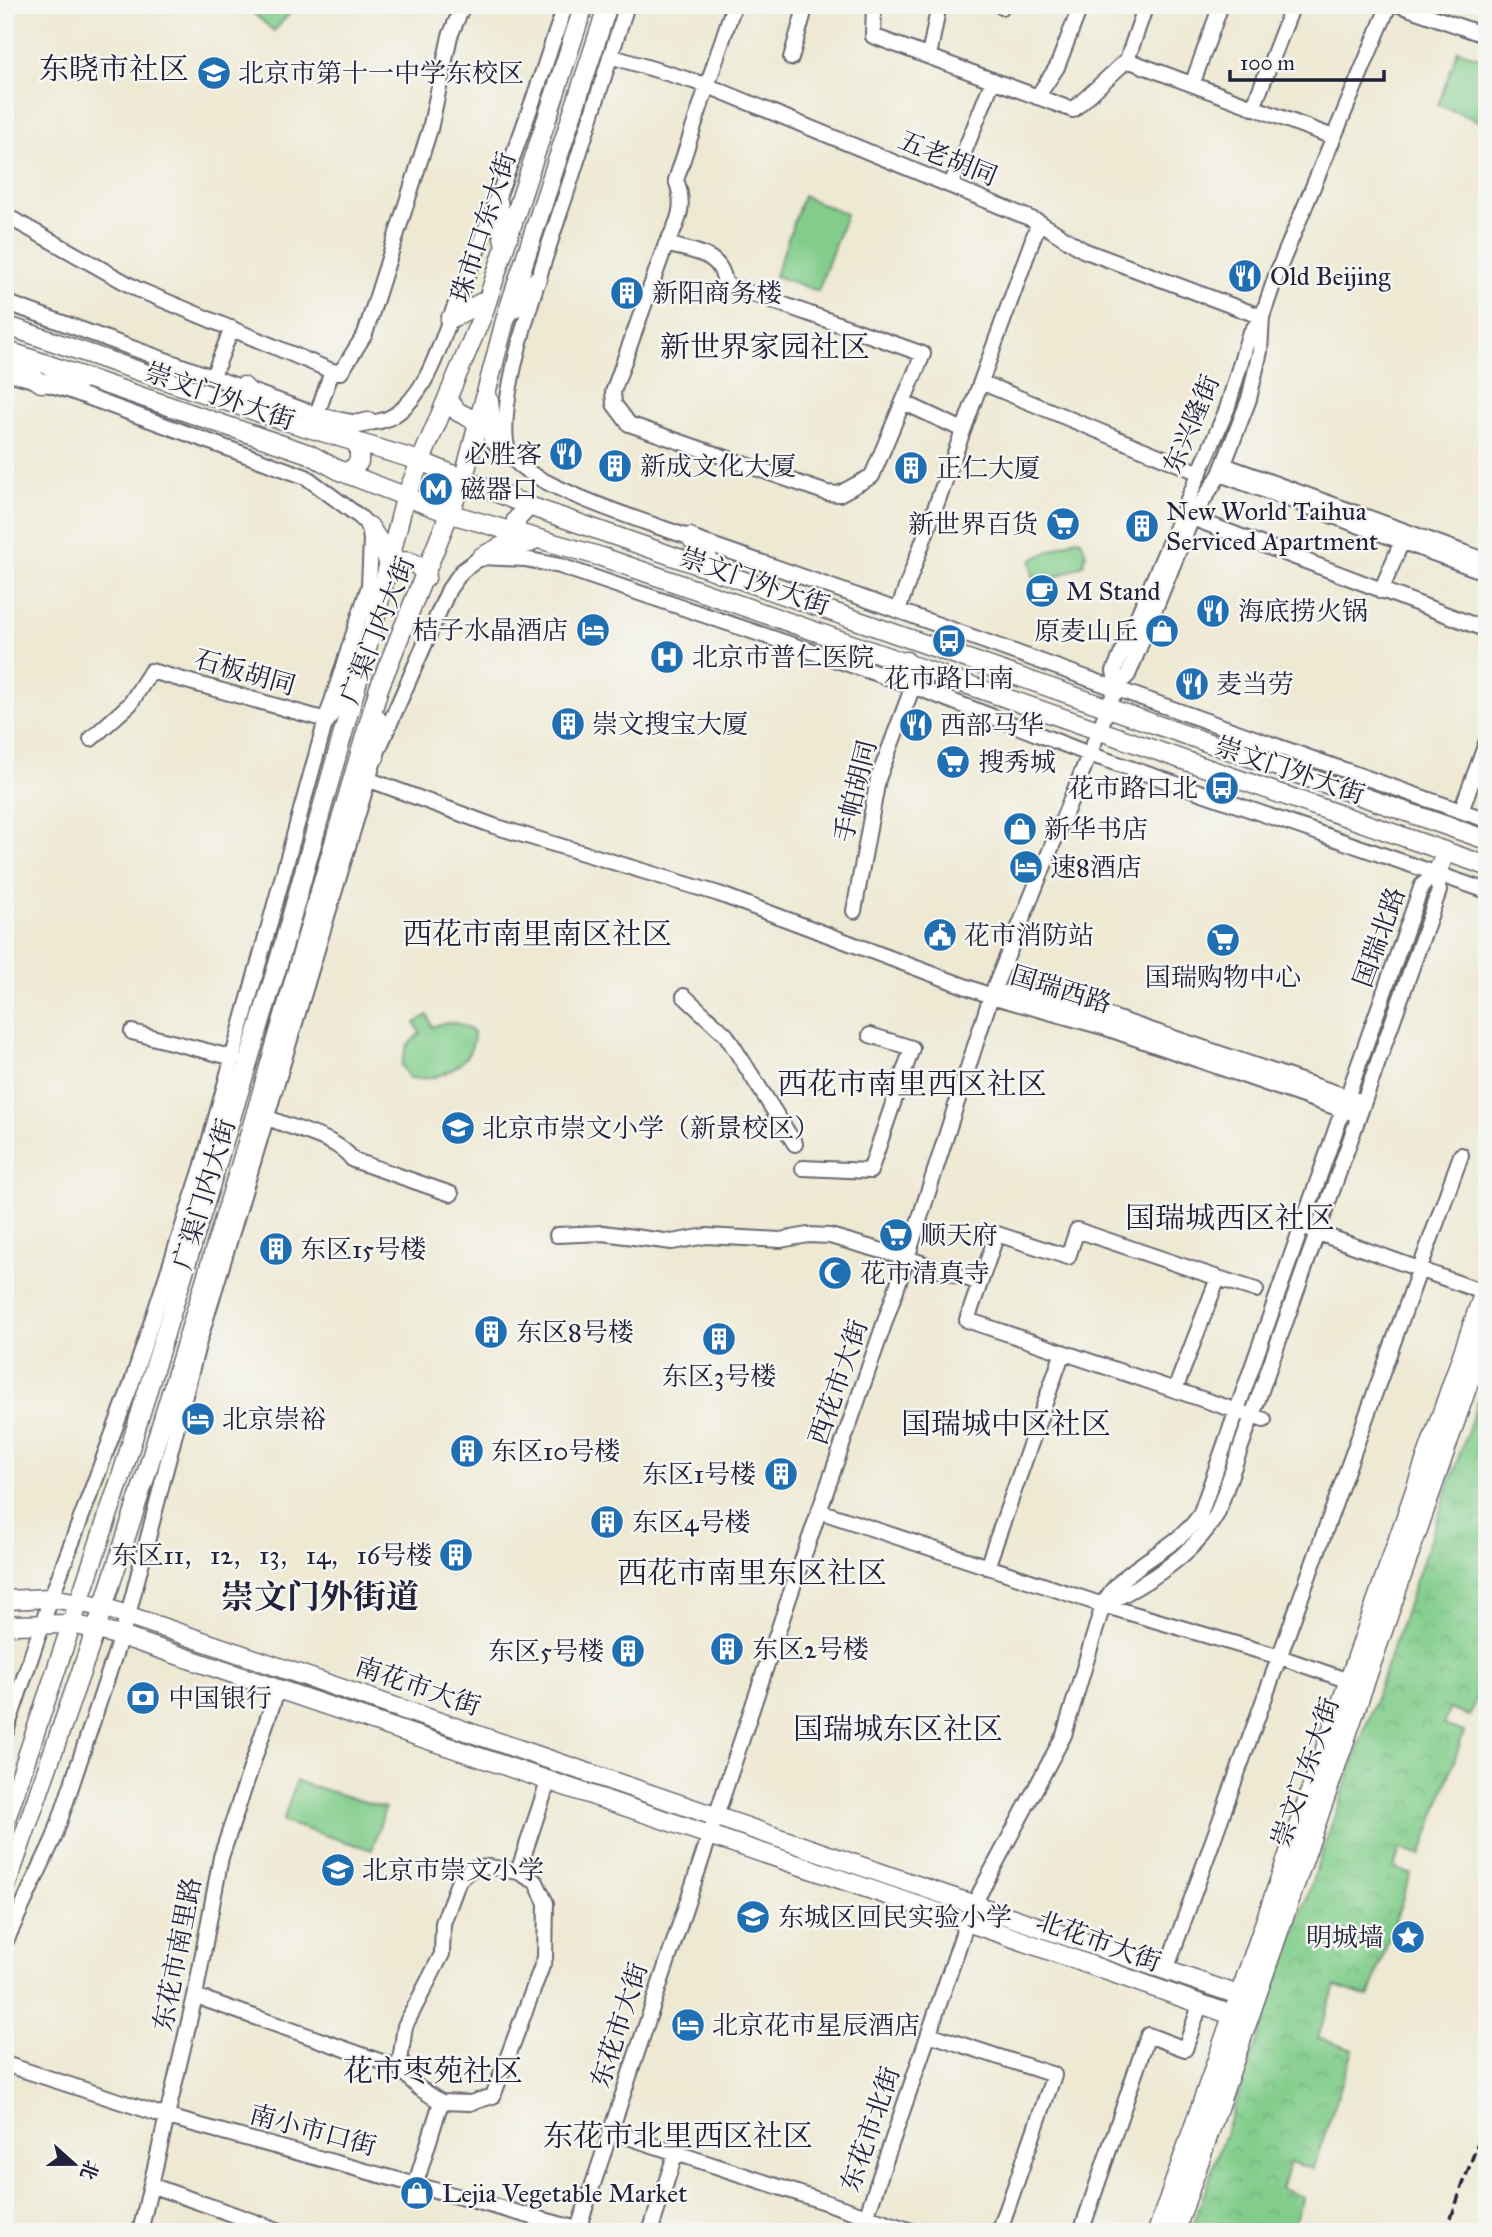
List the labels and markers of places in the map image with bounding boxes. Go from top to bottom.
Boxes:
school or university icon: 北京市第十一中学东校区 [195,54,233,92]
place label: 北京市第十一中学东校区 [238,57,524,89]
restaurant icon: Old Beijing [1226,257,1264,295]
place label: Old Beijing [1270,260,1391,292]
building icon: 新阳商务楼 [608,274,646,312]
place label: 新阳商务楼 [652,277,782,309]
restaurant icon: 必胜客 [547,435,585,473]
place label: 必胜客 [464,438,542,470]
building icon: 新成文化大厦 [596,447,634,485]
building icon: 正仁大厦 [892,449,930,487]
place label: 新成文化大厦 [640,450,796,482]
place label: 正仁大厦 [936,452,1040,484]
metro station icon: 磁器口 [417,470,455,508]
place label: 磁器口 [460,473,538,505]
place label: New World Taihua Serviced Apartment [1166,495,1378,557]
supermarket icon: 新世界百货 [1044,505,1082,543]
building icon: New World Taihua Serviced Apartment [1123,507,1161,545]
place label: 新世界百货 [908,508,1038,540]
cafe icon: M Stand [1023,572,1061,610]
place label: M Stand [1066,575,1161,607]
restaurant icon: 海底捞火锅 [1194,592,1232,630]
place label: 海底捞火锅 [1238,595,1368,627]
hotel icon: 桔子水晶酒店 [574,611,612,649]
shop icon: 原麦山丘 [1143,612,1181,650]
place label: 桔子水晶酒店 [412,614,568,646]
place label: 原麦山丘 [1034,615,1138,647]
bus stop icon: 花市路口南 [930,622,968,660]
hospital icon: 北京市普仁医院 [648,638,686,676]
place label: 北京市普仁医院 [692,641,874,673]
place label: 花市路口南 [884,662,1014,694]
restaurant icon: 麦当劳 [1173,665,1211,703]
place label: 麦当劳 [1216,668,1294,700]
building icon: 崇文搜宝大厦 [549,705,587,743]
restaurant icon: 西部马华 [897,706,935,744]
place label: 崇文搜宝大厦 [592,708,748,740]
place label: 西部马华 [940,709,1044,741]
supermarket icon: 搜秀城 [934,743,972,781]
place label: 搜秀城 [978,746,1056,778]
bus stop icon: 花市路口北 [1203,769,1241,807]
place label: 花市路口北 [1068,772,1198,804]
shop icon: 新华书店 [1001,810,1039,848]
place label: 新华书店 [1044,813,1148,845]
hotel icon: 速8酒店 [1007,848,1045,886]
place label: 速8酒店 [1050,851,1142,883]
public building icon: 花市消防站 [921,916,959,954]
place label: 花市消防站 [964,919,1094,951]
supermarket icon: 国瑞购物中心 [1204,921,1242,959]
place label: 国瑞购物中心 [1145,961,1301,993]
school or university icon: 北京市崇文小学（新景校区） [439,1109,477,1147]
place label: 北京市崇文小学（新景校区） [482,1112,820,1144]
supermarket icon: 顺天府 [877,1216,915,1254]
place label: 顺天府 [920,1219,998,1251]
building icon: 东区15号楼 [257,1230,295,1268]
place label: 东区15号楼 [300,1233,426,1265]
mosque icon: 花市清真寺 [816,1254,854,1292]
place label: 花市清真寺 [860,1257,990,1289]
building icon: 东区8号楼 [472,1313,510,1351]
place label: 东区8号楼 [516,1316,634,1348]
building icon: 东区3号楼 [700,1320,738,1358]
place label: 东区3号楼 [662,1360,776,1392]
hotel icon: 北京崇裕 [179,1400,217,1438]
place label: 北京崇裕 [222,1403,326,1435]
building icon: 东区10号楼 [448,1432,486,1470]
place label: 东区10号楼 [491,1435,620,1467]
building icon: 东区1号楼 [762,1455,800,1493]
place label: 东区1号楼 [642,1458,756,1490]
building icon: 东区4号楼 [588,1503,626,1541]
place label: 东区4号楼 [632,1506,751,1538]
building icon: 东区11，12，13，14，16号楼 [437,1536,475,1574]
place label: 东区11，12，13，14，16号楼 [111,1539,432,1571]
building icon: 东区2号楼 [708,1630,746,1668]
building icon: 东区5号楼 [609,1632,647,1670]
place label: 东区2号楼 [752,1633,869,1665]
place label: 东区5号楼 [488,1635,604,1667]
bank icon: 中国银行 [124,1679,162,1717]
place label: 中国银行 [168,1682,272,1714]
school or university icon: 北京市崇文小学 [319,1851,357,1889]
place label: 北京市崇文小学 [362,1854,544,1886]
school or university icon: 东城区回民实验小学 [734,1898,772,1936]
place label: 东城区回民实验小学 [778,1901,1012,1933]
place icon: 明城墙 [1389,1918,1427,1956]
place label: 明城墙 [1306,1921,1384,1953]
hotel icon: 北京花市星辰酒店 [669,2006,707,2044]
place label: 北京花市星辰酒店 [712,2009,920,2041]
shop icon: Lejia Vegetable Market [398,2174,436,2212]
place label: Lejia Vegetable Market [442,2177,687,2209]

